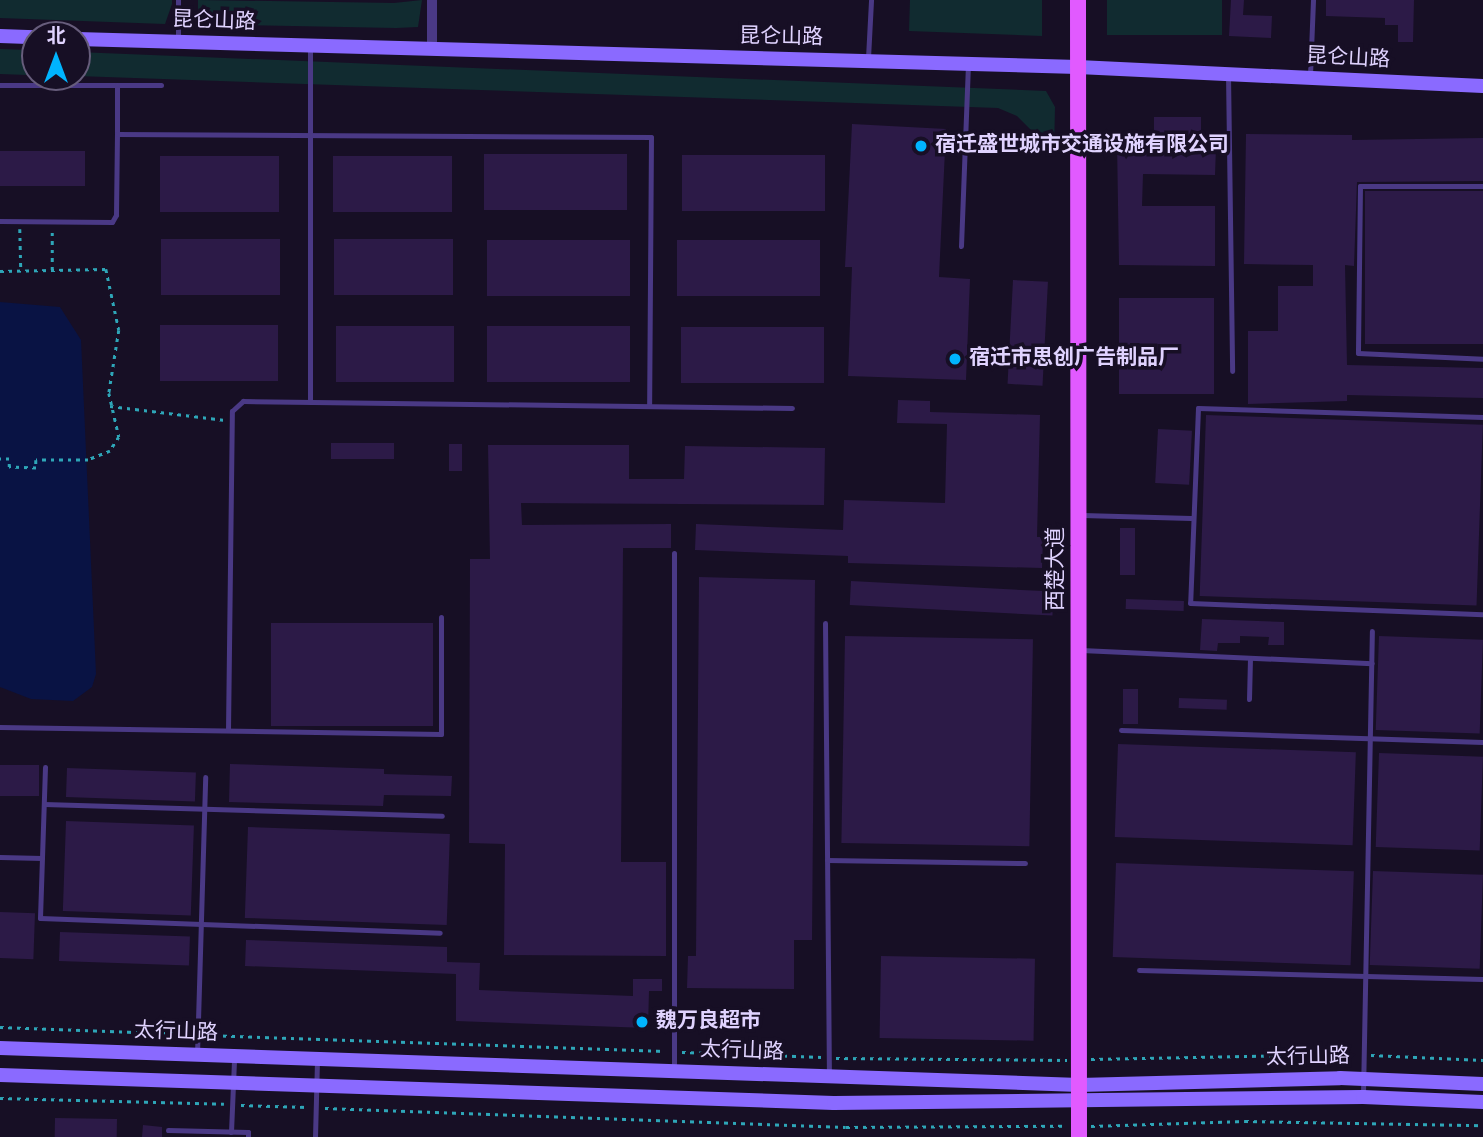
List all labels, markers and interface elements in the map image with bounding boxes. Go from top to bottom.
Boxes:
street label: 昆仑山路 [172,8,256,36]
north arrow [21,21,91,91]
text: 北 [46,25,66,49]
street label: 昆仑山路 [739,25,823,51]
street label: 昆仑山路 [1305,44,1391,74]
place label: 宿迁盛世城市交通设施有限公司 [935,133,1229,159]
marker: 宿迁盛世城市交通设施有限公司 [913,138,929,154]
place label: 宿迁市思创广告制品厂 [969,346,1179,372]
marker: 宿迁市思创广告制品厂 [947,351,963,367]
street label: 西楚大道 [1044,527,1070,611]
place label: 魏万良超市 [656,1009,761,1035]
marker: 魏万良超市 [634,1014,650,1030]
street label: 太行山路 [134,1019,218,1047]
street label: 太行山路 [700,1038,784,1066]
street label: 太行山路 [1266,1045,1350,1071]

